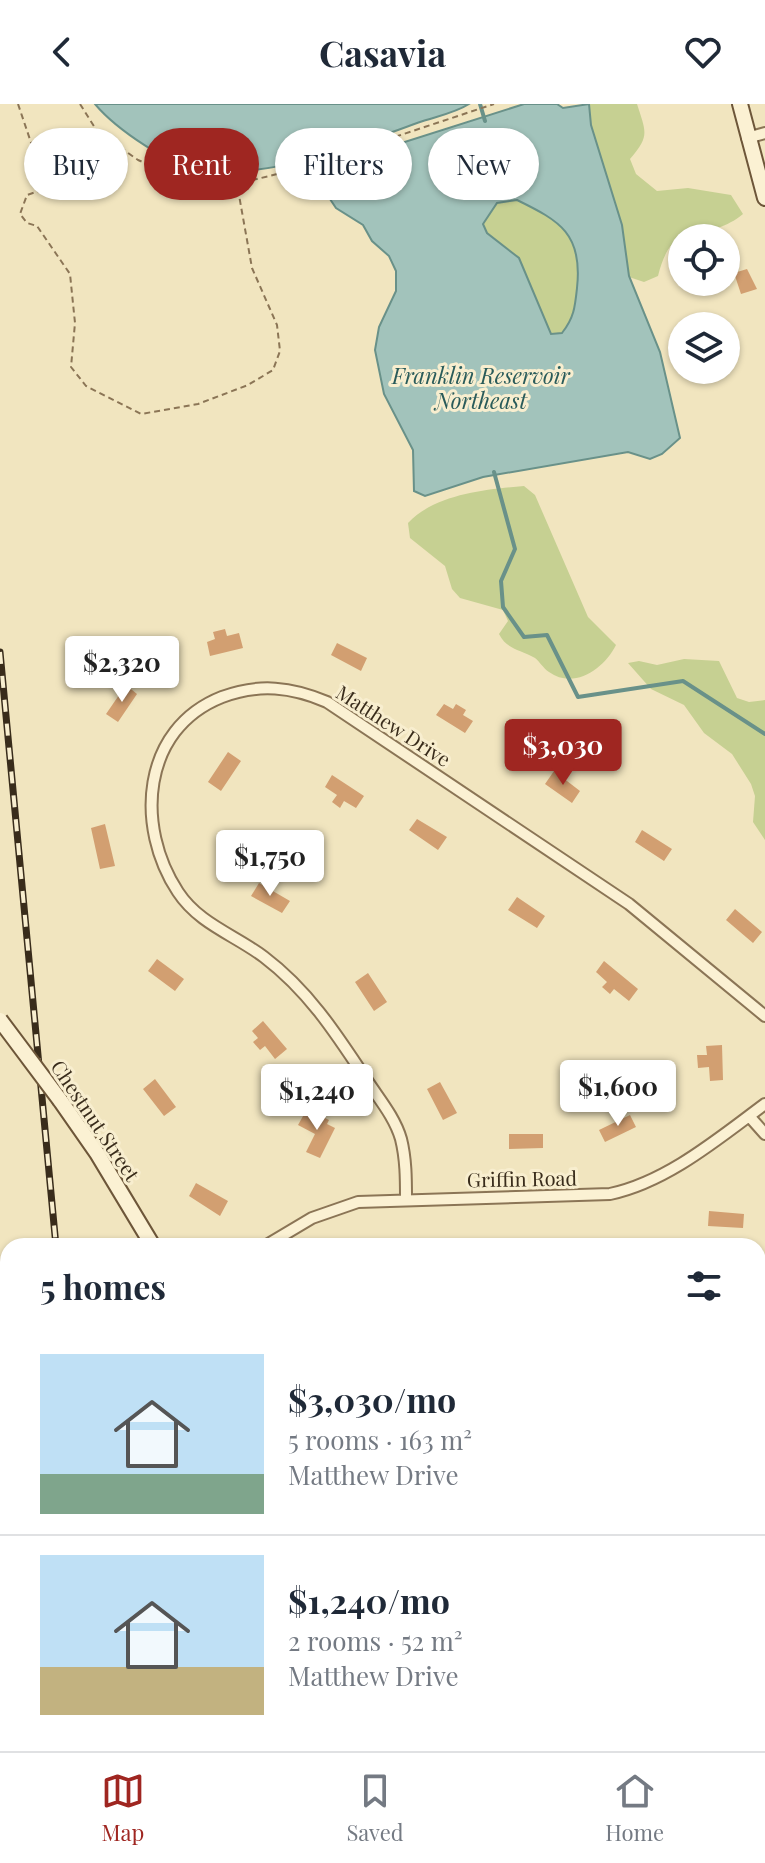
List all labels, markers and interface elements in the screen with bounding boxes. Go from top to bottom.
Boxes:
text: Casavia [319,28,446,76]
icon: back [40,30,84,74]
icon: heart [681,30,725,74]
chip: Buy [24,128,128,200]
chip: Rent [144,128,259,200]
chip: Filters [275,128,412,200]
chip: New [428,128,539,200]
map controls [668,224,740,384]
button: locate [668,224,740,296]
button: layers [668,312,740,384]
water label: Franklin Reservoir Northeast [391,360,571,415]
pin: $2,320 [57,636,187,704]
text: $2,320 [83,644,161,679]
street label: Matthew Drive [332,678,456,772]
pin: $3,030 [498,719,628,787]
text: $3,030 [523,727,603,762]
pin: $1,750 [205,830,335,898]
text: $1,750 [234,838,306,873]
street label: Chestnut Street [45,1054,147,1187]
pin: $1,600 [553,1060,683,1128]
pin: $1,240 [252,1064,382,1132]
text: $1,600 [578,1068,658,1103]
text: $1,240 [279,1072,355,1107]
street label: Griffin Road [467,1164,578,1192]
text: 5 homes [40,1263,166,1309]
icon: filters [682,1264,726,1308]
text: $3,030/mo [288,1376,456,1422]
icon: home [104,1386,200,1482]
text: 5 rooms · 163 m² [288,1422,472,1457]
text: Matthew Drive [288,1457,459,1492]
text: $1,240/mo [288,1577,450,1623]
icon: home [104,1587,200,1683]
text: 2 rooms · 52 m² [288,1623,463,1658]
text: Matthew Drive [288,1658,459,1693]
tab: Map [101,1769,145,1847]
tab: Saved [346,1769,404,1847]
tab: Home [605,1769,664,1847]

